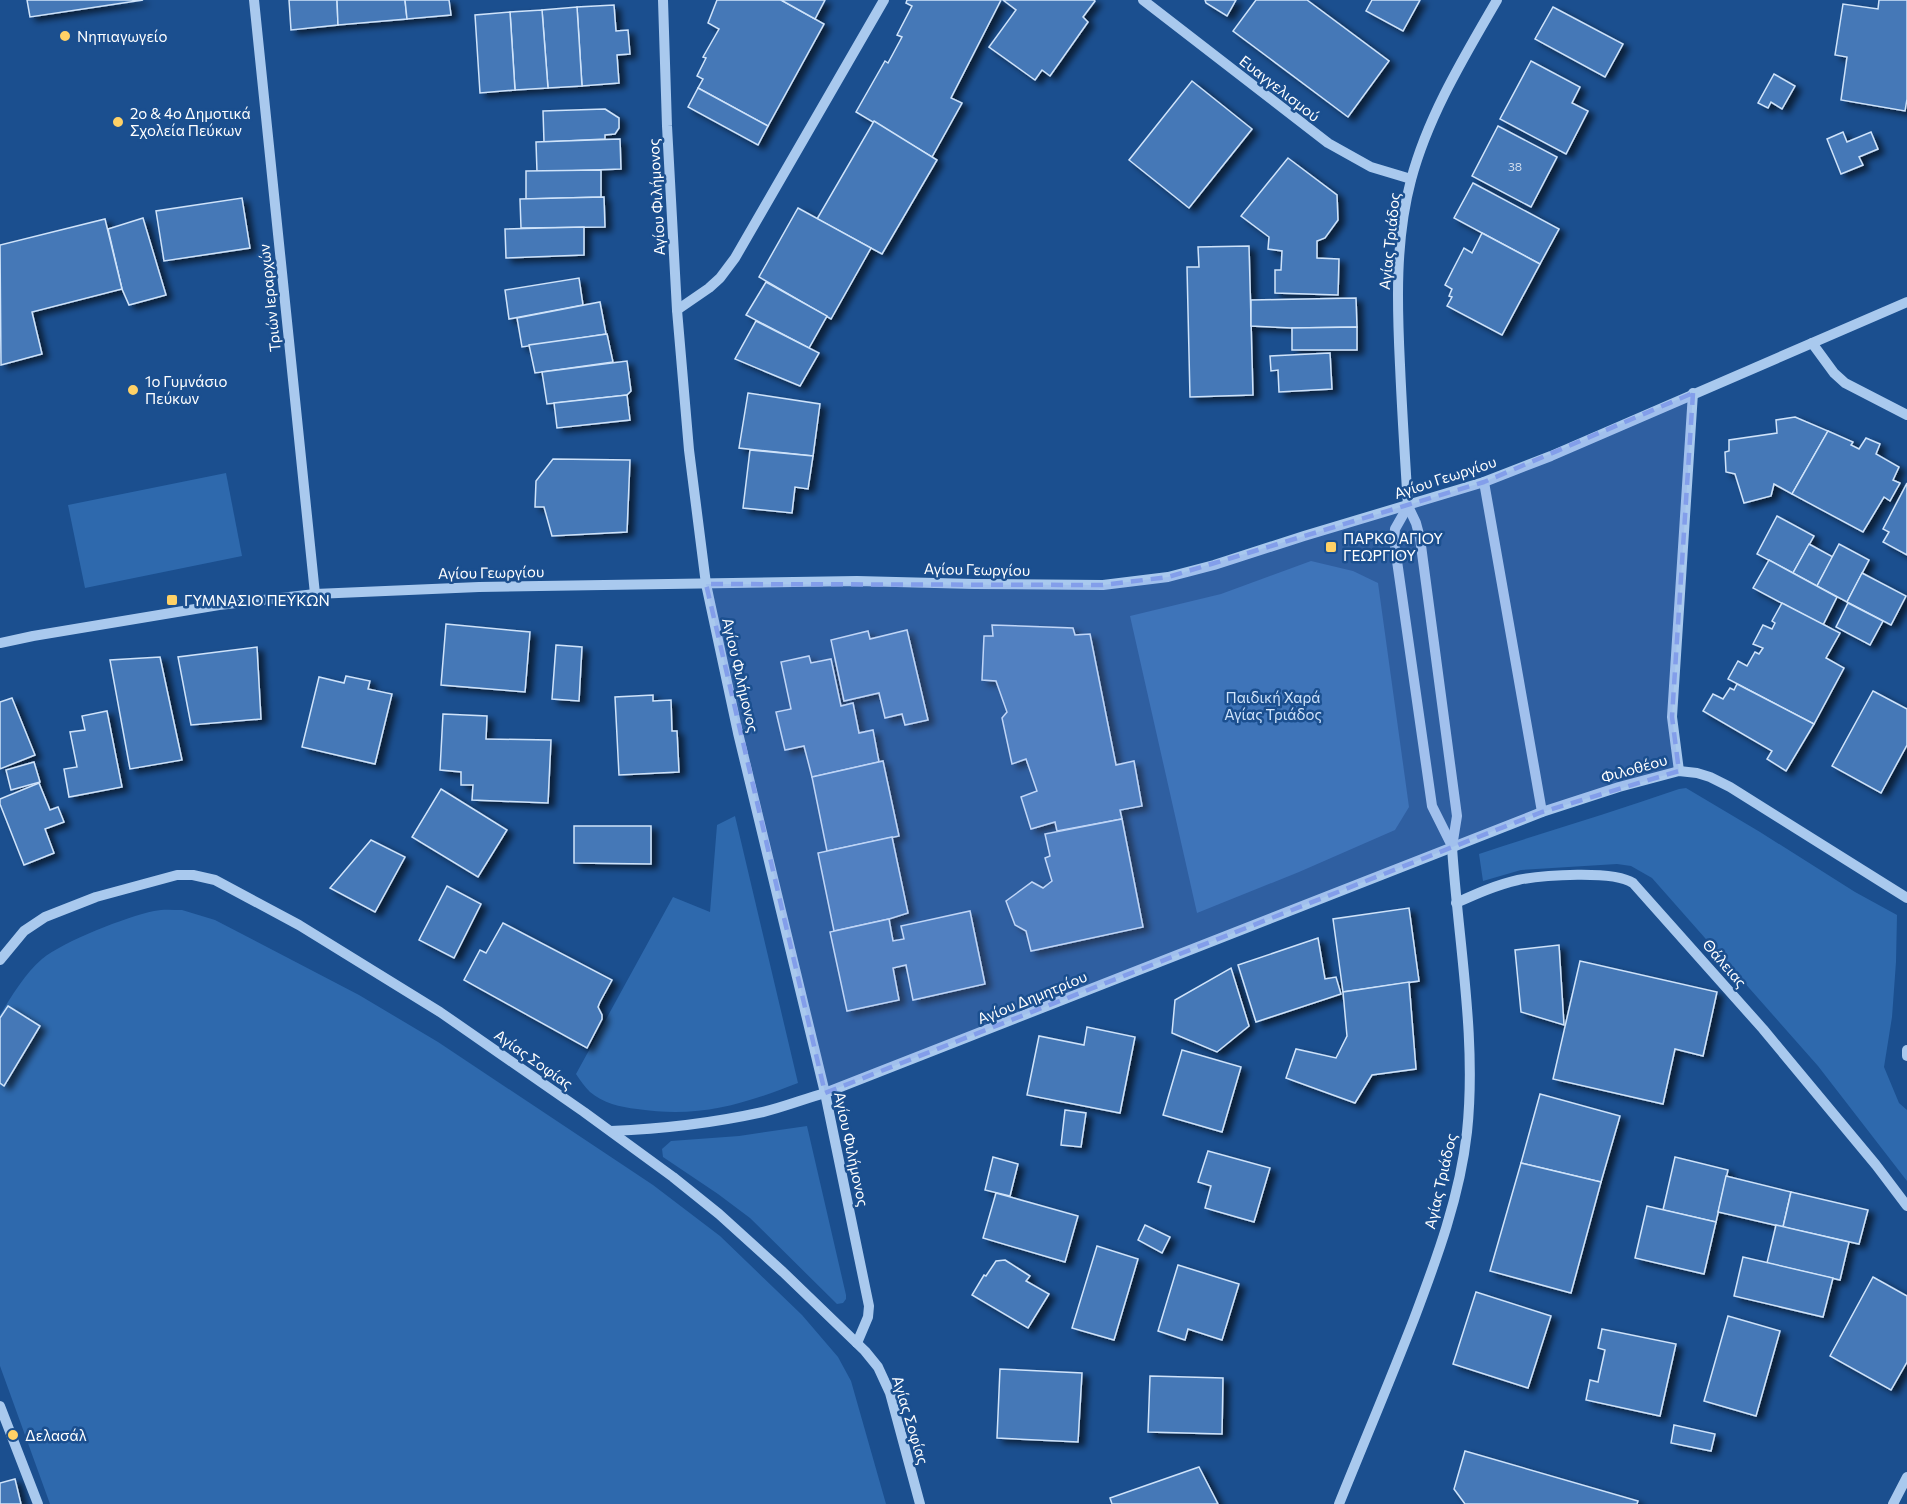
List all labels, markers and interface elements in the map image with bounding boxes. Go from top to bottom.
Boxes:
place label: Νηπιαγωγείο [77,27,167,45]
marker: Νηπιαγωγείο [58,29,72,43]
street label: Ευαγγελισμού [1236,51,1324,125]
place label: 2ο & 4ο Δημοτικά Σχολεία Πεύκων [130,104,251,139]
marker: 2ο & 4ο Δημοτικά Σχολεία Πεύκων [111,115,125,129]
street label: Αγίου Φιλήμονος [644,138,668,256]
house number: 38 [1508,159,1522,173]
street label: Αγίας Τριάδος [1375,191,1403,291]
street label: Τριών Ιεραρχών [254,243,284,353]
place label: 1ο Γυμνάσιο Πεύκων [145,372,227,407]
marker: 1ο Γυμνάσιο Πεύκων [126,383,140,397]
street label: Αγίου Γεωργίου [1392,452,1498,502]
place label: ΠΑΡΚΟ ΑΓΙΟΥ ΓΕΩΡΓΙΟΥ [1343,529,1443,564]
marker: ΠΑΡΚΟ ΑΓΙΟΥ ΓΕΩΡΓΙΟΥ [1324,540,1338,554]
street label: Αγίου Γεωργίου [924,559,1030,579]
street label: Αγίου Γεωργίου [438,562,544,582]
place label: ΓΥΜΝΑΣΙΟ ΠΕΥΚΩΝ [184,591,330,609]
marker: ΓΥΜΝΑΣΙΟ ΠΕΥΚΩΝ [165,593,179,607]
street label: Αγίου Φιλήμονος [719,616,763,734]
park label: Παιδική Χαρά Αγίας Τριάδος [1224,688,1322,723]
street label: Φιλοθέου [1599,750,1669,786]
street label: Θάλειας [1699,935,1751,991]
street label: Αγίου Δημητρίου [975,967,1089,1027]
street label: Αγίας Σοφίας [491,1025,577,1093]
street label: Αγίου Φιλήμονος [831,1090,873,1208]
street label: Αγίας Τριάδος [1420,1131,1460,1231]
street label: Αγίας Σοφίας [889,1373,933,1467]
place label: Δελασάλ [25,1426,87,1444]
marker: Δελασάλ [6,1428,20,1442]

